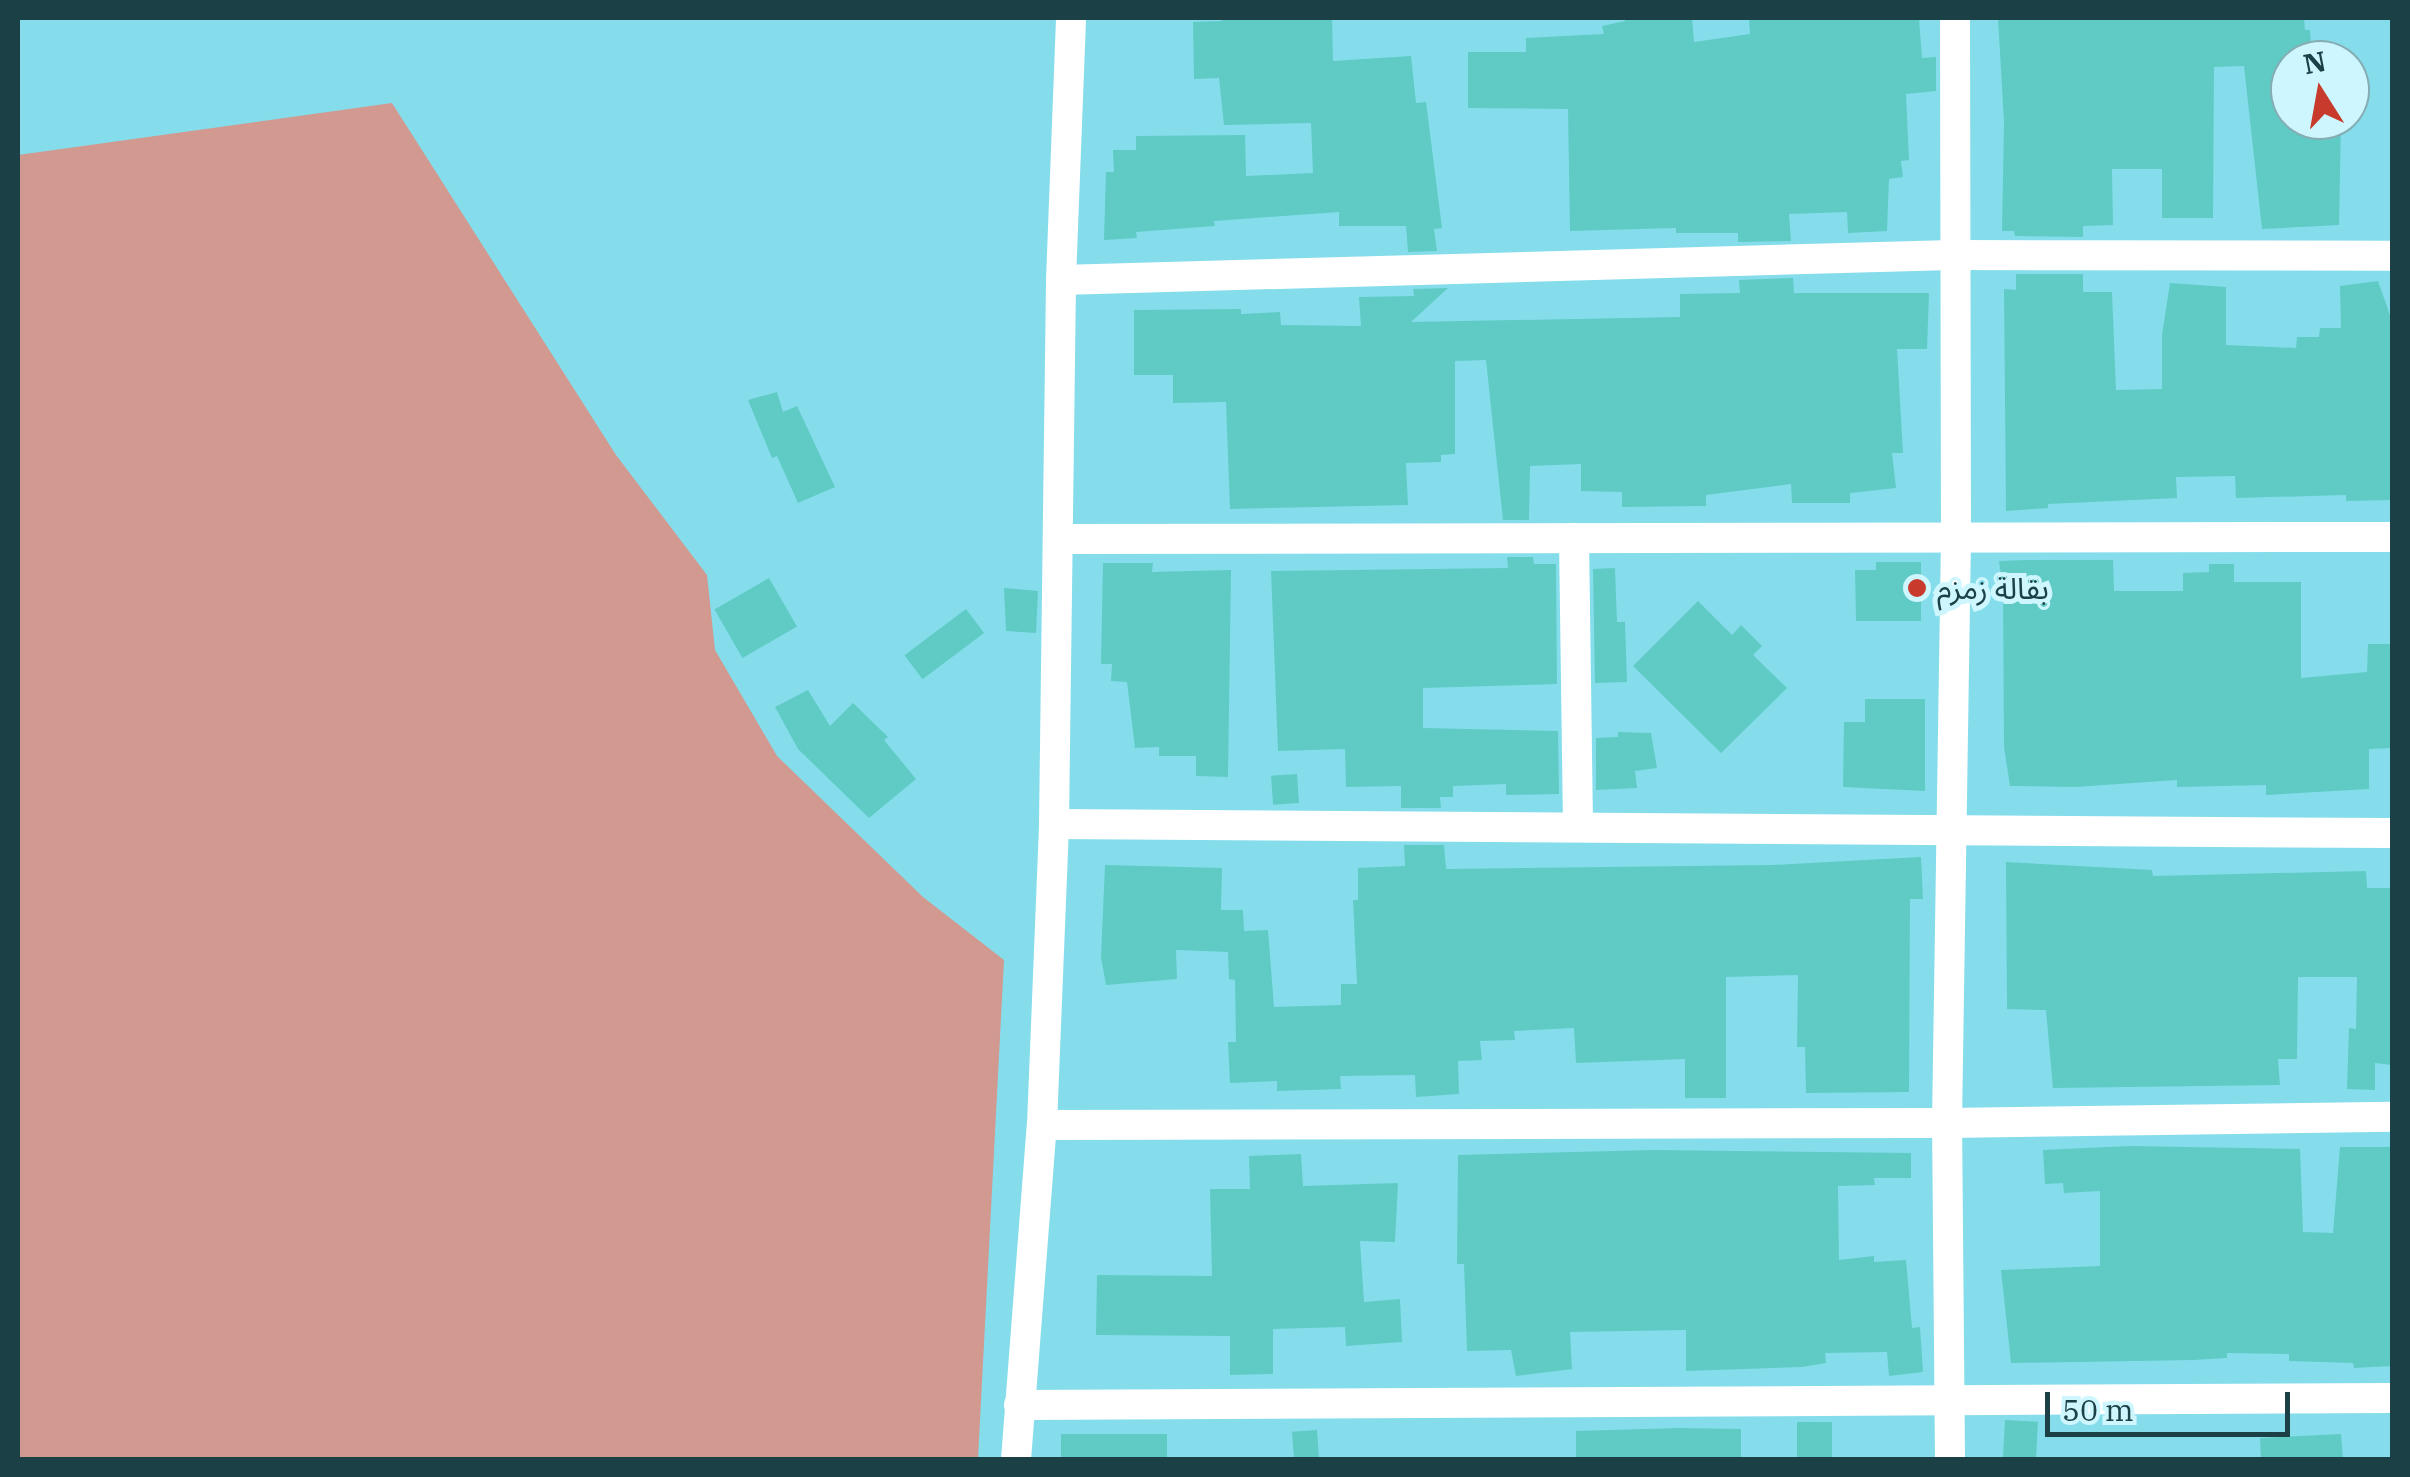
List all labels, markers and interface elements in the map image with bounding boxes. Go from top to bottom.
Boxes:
north arrow [2270,40,2370,140]
text: N [2300,42,2329,82]
place label: بقالة زمزم [1937,570,2049,606]
marker: بقالة زمزم [1906,577,1928,599]
scale bar [2050,1372,2295,1434]
text: 50 m [2062,1390,2134,1429]

